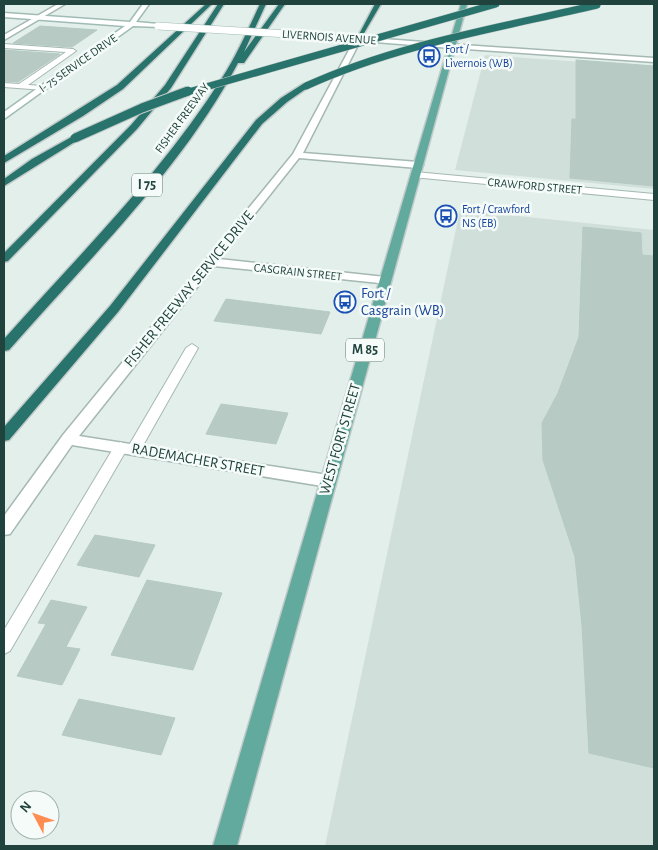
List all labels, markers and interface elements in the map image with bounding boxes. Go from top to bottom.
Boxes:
street label: LIVERNOIS AVENUE [281,28,377,46]
street label: I- 75 SERVICE DRIVE [37,32,119,94]
place label: Fort / Livernois (WB) [445,43,513,69]
bus stop icon: Fort / Livernois (WB) [417,44,441,68]
street label: FISHER FREEWAY [153,80,212,155]
road number: I 75 [132,174,162,196]
street label: CRAWFORD STREET [487,176,583,196]
place label: Fort / Crawford NS (EB) [462,203,530,229]
bus stop icon: Fort / Crawford NS (EB) [434,204,458,228]
street label: FISHER FREEWAY SERVICE DRIVE [121,208,257,370]
street label: CASGRAIN STREET [253,261,343,283]
place label: Fort / Casgrain (WB) [361,286,444,318]
bus stop icon: Fort / Casgrain (WB) [333,290,357,314]
road number: M 85 [346,338,384,362]
street label: WEST FORT STREET [317,381,363,496]
street label: RADEMACHER STREET [130,441,266,479]
north arrow [10,790,60,840]
text: N [17,799,34,815]

